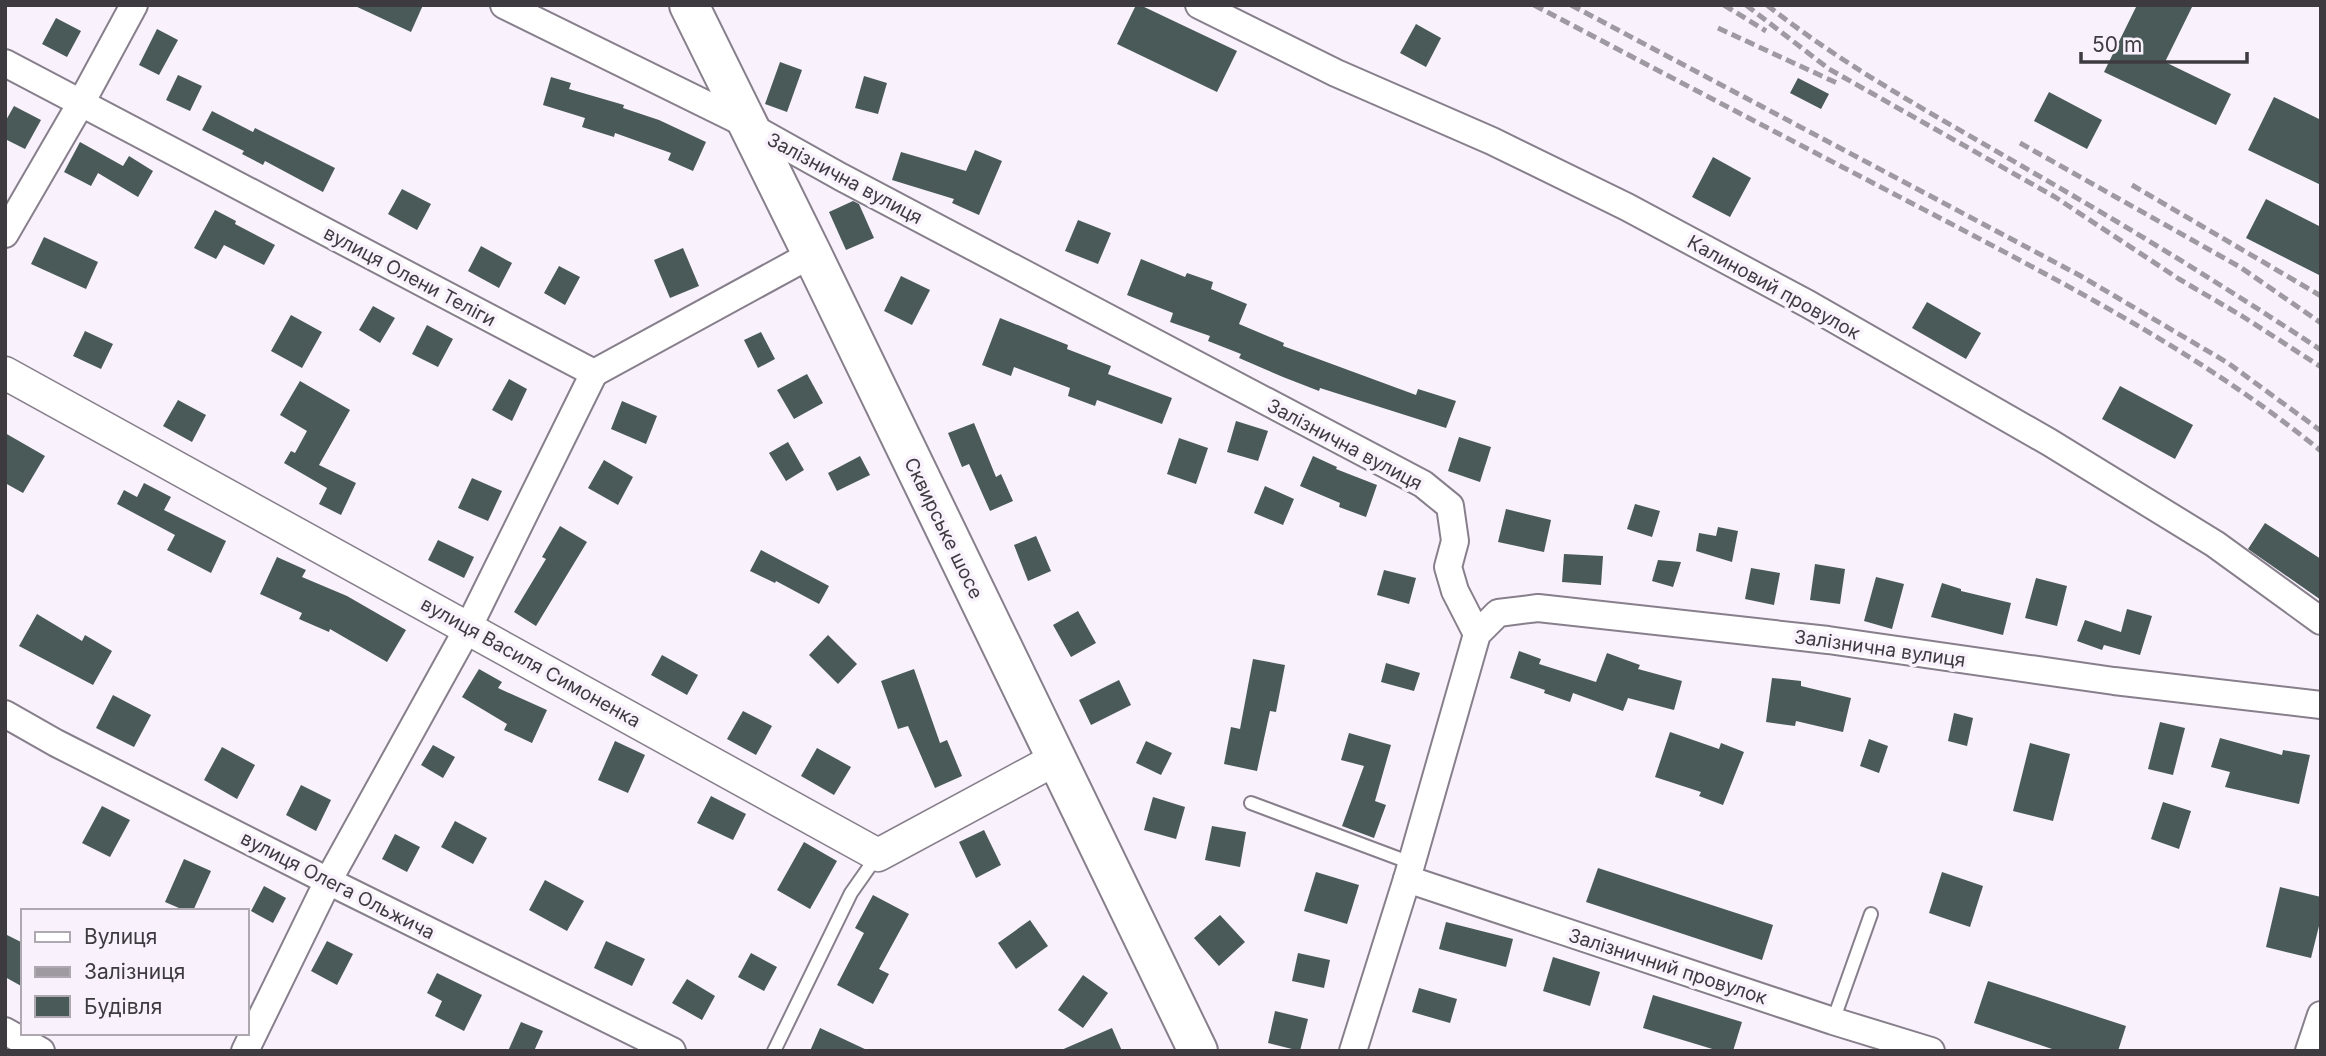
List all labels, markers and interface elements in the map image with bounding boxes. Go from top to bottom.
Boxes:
scale bar [2081,21,2247,65]
text: 50 m [2092,32,2142,57]
street label: Залізнична вулиця [763,128,926,229]
street label: вулиця Олени Теліги [320,221,500,332]
street label: Калиновий провулок [1683,230,1865,345]
street label: Залізнична вулиця [1263,394,1426,495]
street label: Сквирське шосе [899,454,988,603]
street label: вулиця Василя Симоненка [417,592,645,733]
street label: Залізнична вулиця [1793,625,1967,672]
street label: вулиця Олега Ольжича [237,826,439,944]
legend [21,909,248,1035]
text: Вулиця [84,924,157,949]
street label: Залізничний провулок [1566,924,1771,1010]
text: Залізниця [84,959,185,984]
text: Будівля [84,994,162,1019]

